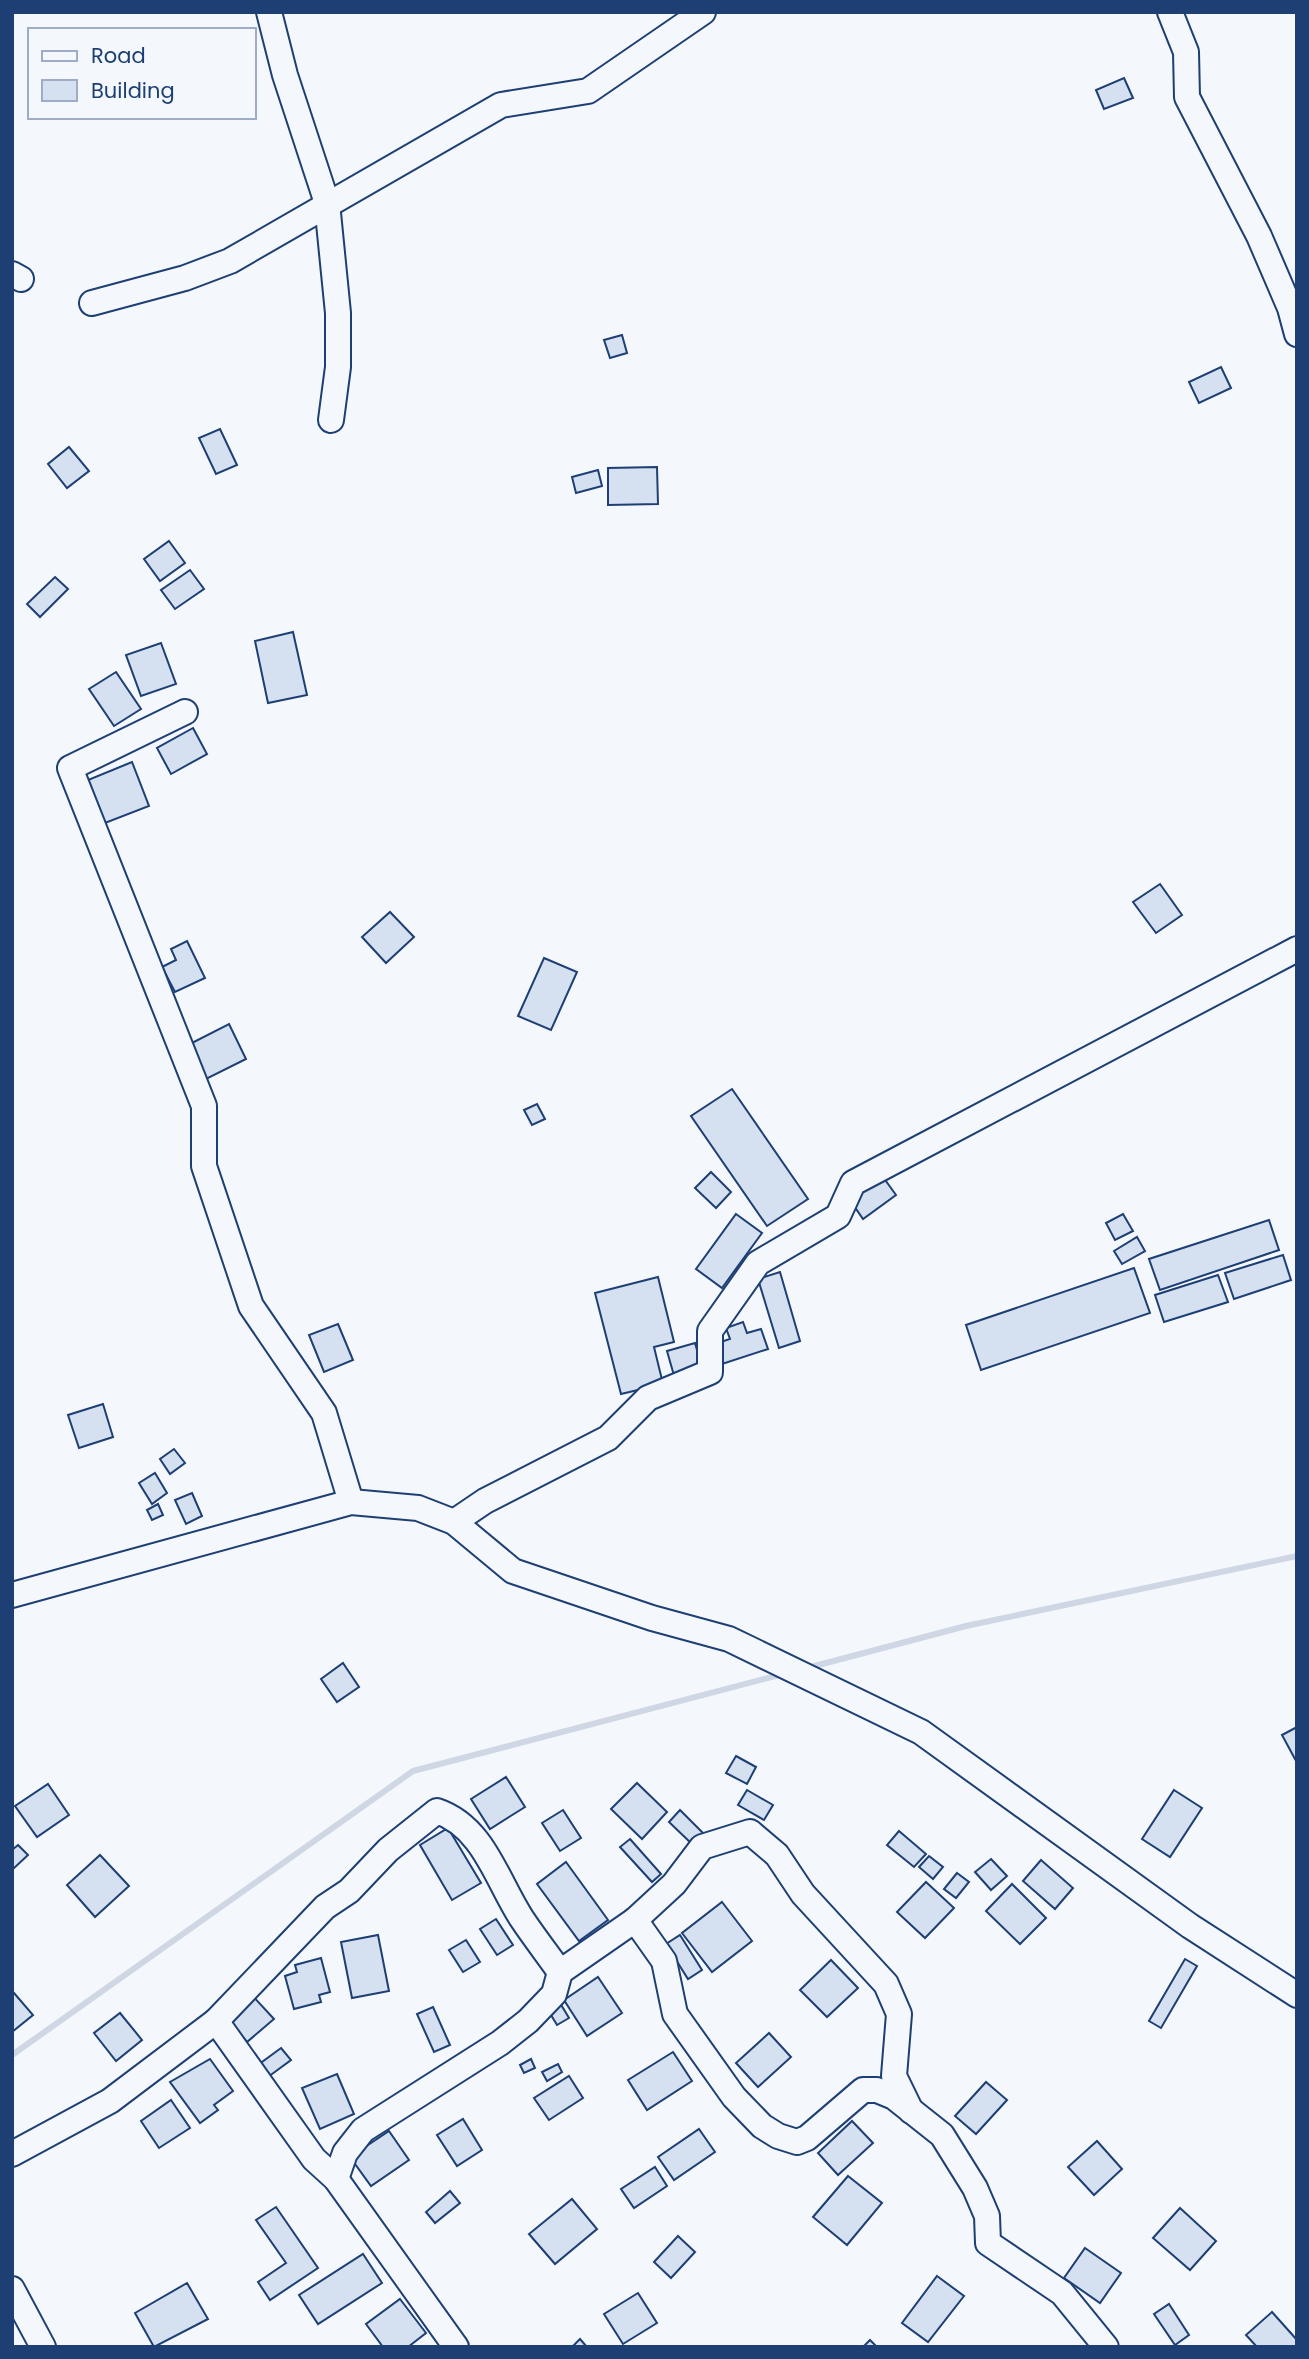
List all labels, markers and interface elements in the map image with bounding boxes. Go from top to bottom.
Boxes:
legend [28,28,256,119]
text: Road [91,41,146,70]
text: Building [91,76,175,105]

